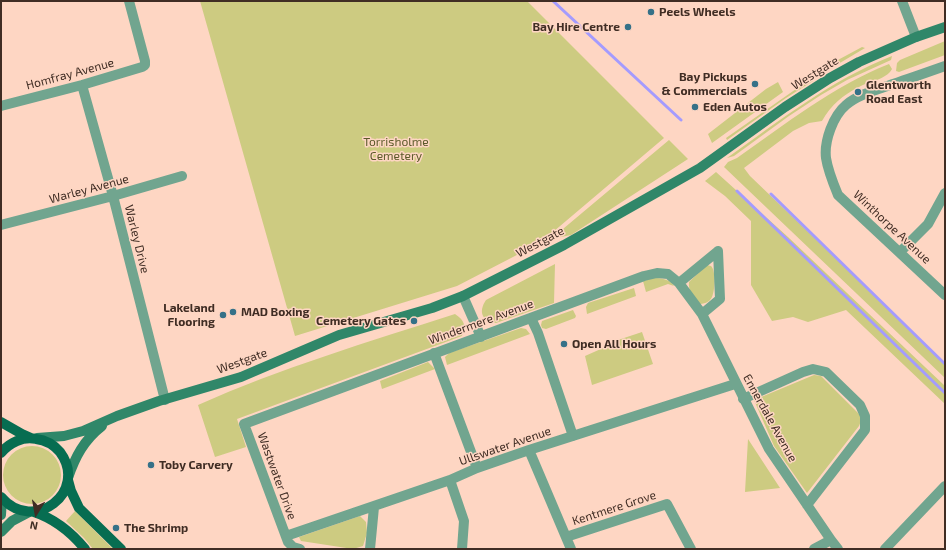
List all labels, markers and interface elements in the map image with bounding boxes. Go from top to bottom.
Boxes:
place label: Peels Wheels [659,5,736,19]
marker: Peels Wheels [646,7,656,17]
place label: Bay Hire Centre [532,20,620,34]
marker: Bay Hire Centre [623,22,633,32]
street label: Westgate [789,53,841,93]
street label: Homfray Avenue [24,55,116,93]
place label: Bay Pickups & Commercials [662,70,747,98]
place label: Glentworth Road East [866,78,931,106]
marker: Bay Pickups & Commercials [750,79,760,89]
marker: Glentworth Road East [853,87,863,97]
place label: Eden Autos [703,100,767,114]
marker: Eden Autos [690,102,700,112]
park label: Torrisholme Cemetery [363,135,429,163]
street label: Warley Avenue [48,171,130,207]
street label: Winthorpe Avenue [850,187,934,267]
street label: Warley Drive [122,203,152,275]
street label: Westgate [513,223,567,261]
street label: Windermere Avenue [427,296,535,348]
place label: Lakeland Flooring [163,301,215,329]
place label: MAD Boxing [241,305,310,319]
marker: MAD Boxing [228,307,238,317]
marker: Lakeland Flooring [218,310,228,320]
place label: Cemetery Gates [316,314,406,328]
marker: Cemetery Gates [409,316,419,326]
place label: Open All Hours [572,337,656,351]
marker: Open All Hours [559,339,569,349]
street label: Westgate [215,345,269,377]
street label: Ennerdale Avenue [740,372,800,464]
street label: Ullswater Avenue [457,424,553,468]
street label: Wastwater Drive [255,430,299,522]
place label: Toby Carvery [159,458,233,472]
marker: Toby Carvery [146,460,156,470]
street label: Kentmere Grove [570,488,658,528]
north arrow [16,494,56,534]
text: N [28,519,39,533]
place label: The Shrimp [124,521,188,535]
marker: The Shrimp [111,523,121,533]

